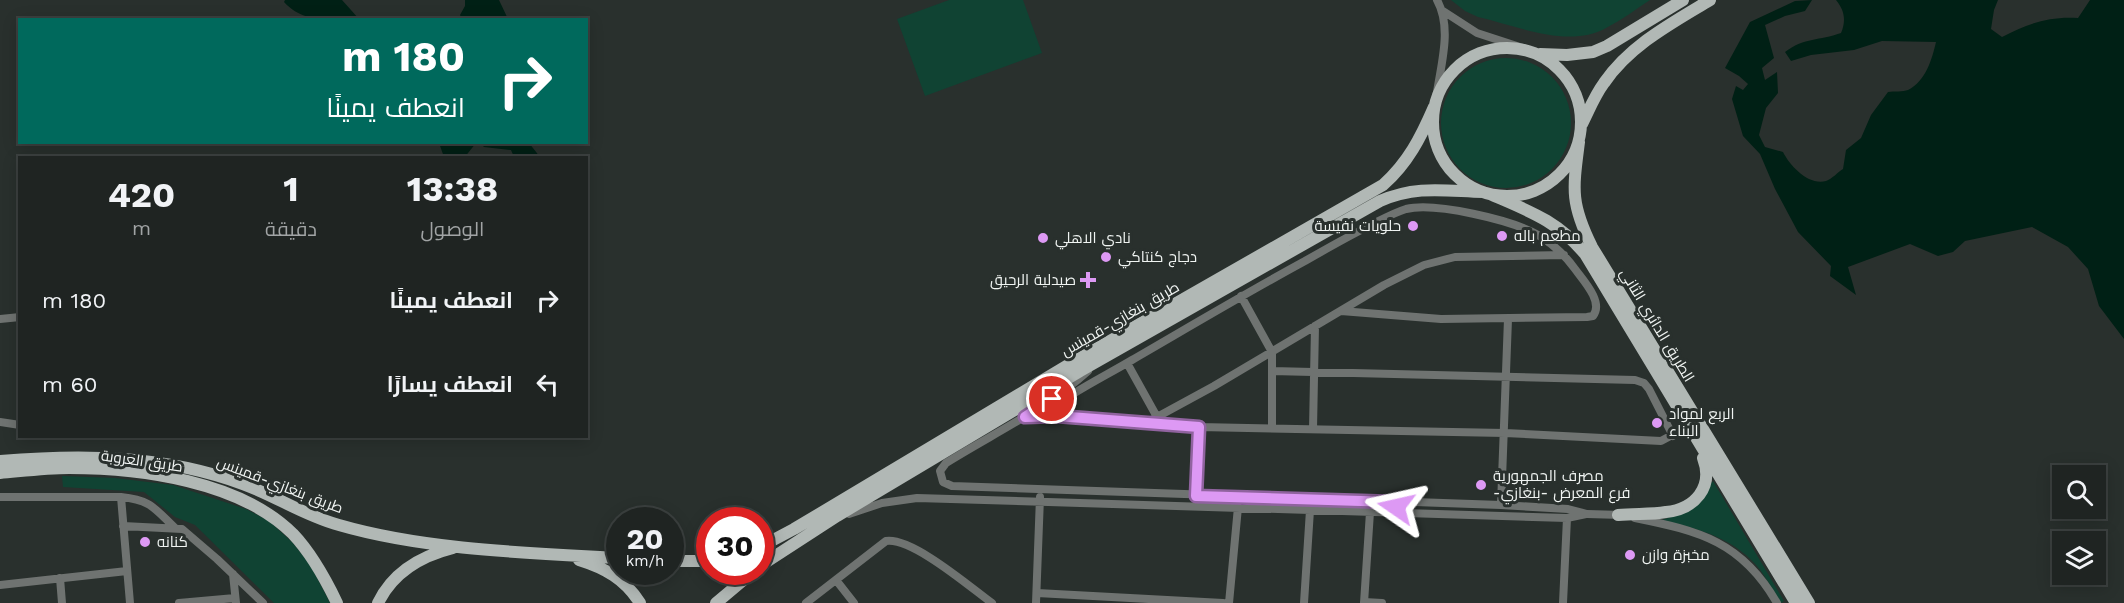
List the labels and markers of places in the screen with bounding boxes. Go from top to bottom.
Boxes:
place label: حلويات نفيسة [1314,217,1401,235]
marker: حلويات نفيسة [1406,219,1420,233]
place label: مطعم باله [1514,227,1581,246]
place label: نادي الاهلي [1055,229,1131,250]
marker: مطعم باله [1495,229,1509,243]
marker: نادي الاهلي [1036,231,1050,245]
place label: دجاج كنتاكي [1118,248,1197,269]
marker: دجاج كنتاكي [1099,250,1113,264]
place label: صيدلية الرحيق [990,271,1076,290]
marker: صيدلية الرحيق [1081,273,1095,287]
pin [1026,373,1077,424]
place label: الربع لمواد البناء [1669,405,1734,440]
marker: الربع لمواد البناء [1650,416,1664,430]
place label: مصرف الجمهورية -فرع المعرض -بنغازي [1493,467,1630,505]
marker: مصرف الجمهورية -فرع المعرض -بنغازي [1474,478,1488,492]
place label: كنانه [157,533,188,551]
marker: كنانه [138,535,152,549]
place label: مخبزة وازن [1642,546,1710,565]
marker: مخبزة وازن [1623,548,1637,562]

